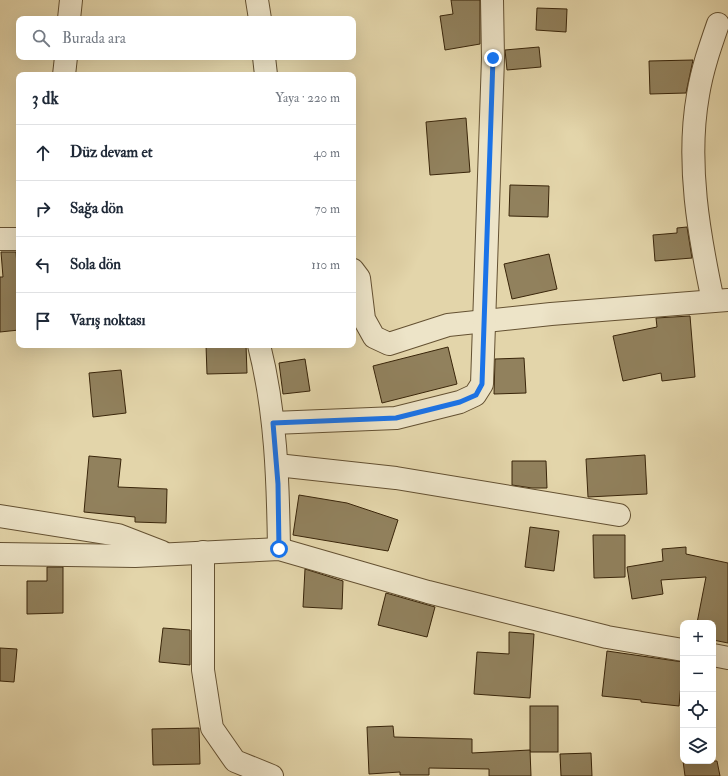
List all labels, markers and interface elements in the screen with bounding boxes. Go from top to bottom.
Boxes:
search box [16,16,356,60]
icon: search [30,27,52,49]
text: Burada ara [62,29,126,48]
route end [484,49,502,67]
text: 3 dk [32,88,59,109]
text: Yaya · 220 m [275,90,340,106]
icon: ahead [32,142,54,164]
text: Düz devam et [70,143,153,162]
text: 40 m [314,145,340,161]
icon: right [32,198,54,220]
text: Sağa dön [70,199,124,218]
text: 70 m [315,201,340,217]
icon: left [32,254,54,276]
text: Sola dön [70,255,121,274]
text: 110 m [311,257,340,273]
icon: arrive [32,310,54,332]
text: Varış noktası [70,311,145,330]
route start [270,540,288,558]
map controls [680,620,716,764]
button: + [680,620,716,656]
button: − [680,656,716,692]
button: locate [680,692,716,728]
button: layers [680,728,716,764]

